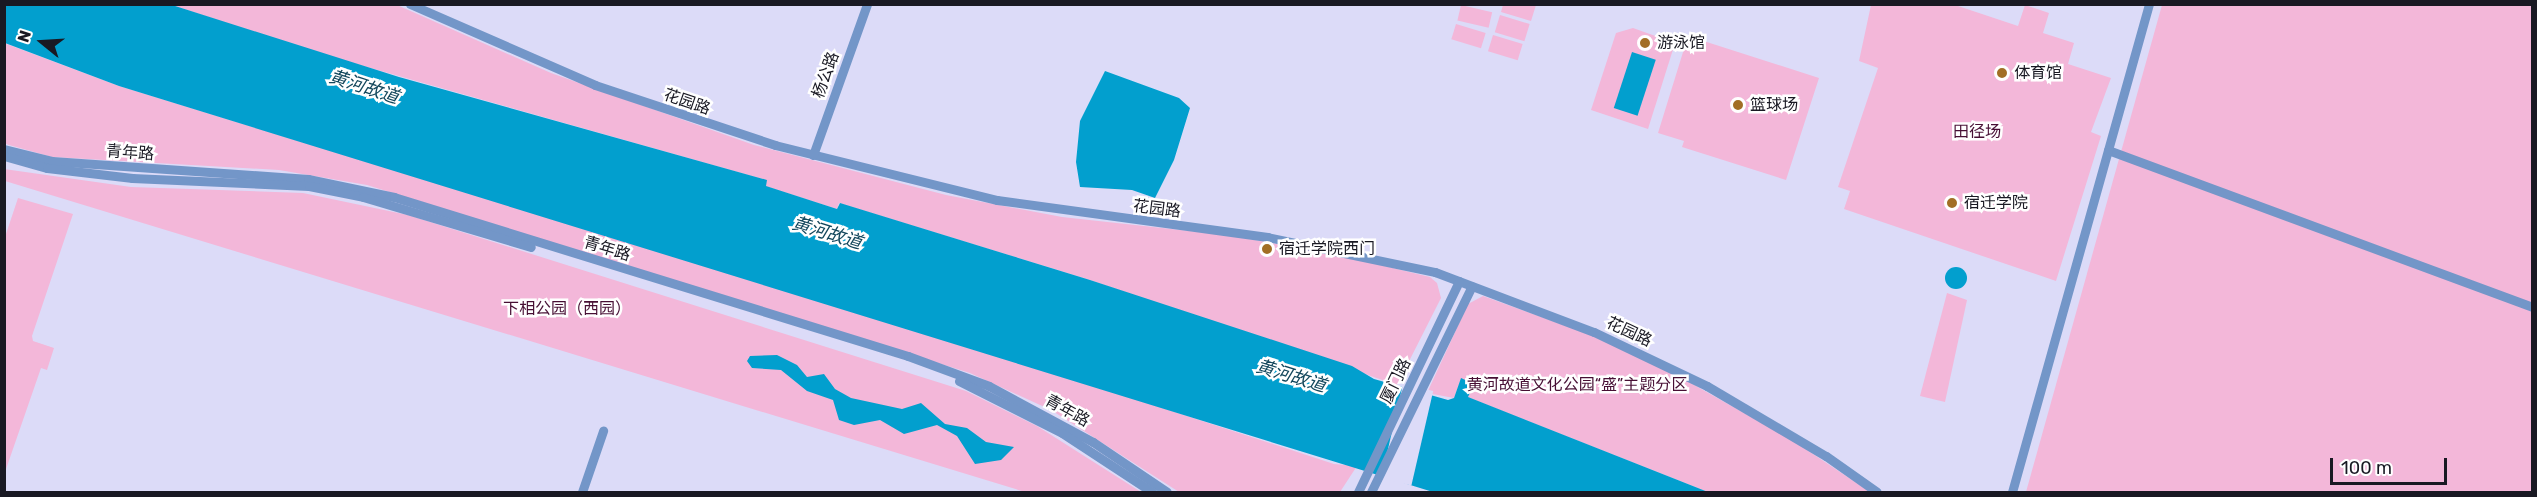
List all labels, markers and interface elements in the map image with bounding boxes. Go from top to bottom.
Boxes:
north arrow [12,12,72,72]
text: N [14,28,35,45]
place label: 游泳馆 [1657,33,1705,53]
marker: 游泳馆 [1638,36,1652,50]
street label: 杨公路 [809,49,843,101]
place label: 体育馆 [2014,63,2062,83]
water label: 黄河故道 [326,66,402,108]
marker: 体育馆 [1995,66,2009,80]
street label: 花园路 [661,85,713,119]
place label: 篮球场 [1750,95,1798,115]
marker: 篮球场 [1731,98,1745,112]
park label: 田径场 [1953,122,2001,142]
street label: 青年路 [105,142,155,164]
place label: 宿迁学院 [1964,193,2028,213]
marker: 宿迁学院 [1945,196,1959,210]
street label: 花园路 [1132,197,1182,221]
water label: 黄河故道 [789,212,865,254]
street label: 青年路 [581,233,633,265]
place label: 宿迁学院西门 [1279,239,1375,259]
marker: 宿迁学院西门 [1260,242,1274,256]
park label: 下相公园（西园） [503,299,631,319]
street label: 花园路 [1603,313,1655,351]
water label: 黄河故道 [1253,355,1329,397]
street label: 厦门路 [1377,355,1415,407]
park label: 黄河故道文化公园“盛”主题分区 [1467,375,1687,395]
street label: 青年路 [1041,391,1093,431]
scale bar [2333,446,2450,484]
text: 100 m [2341,457,2392,479]

